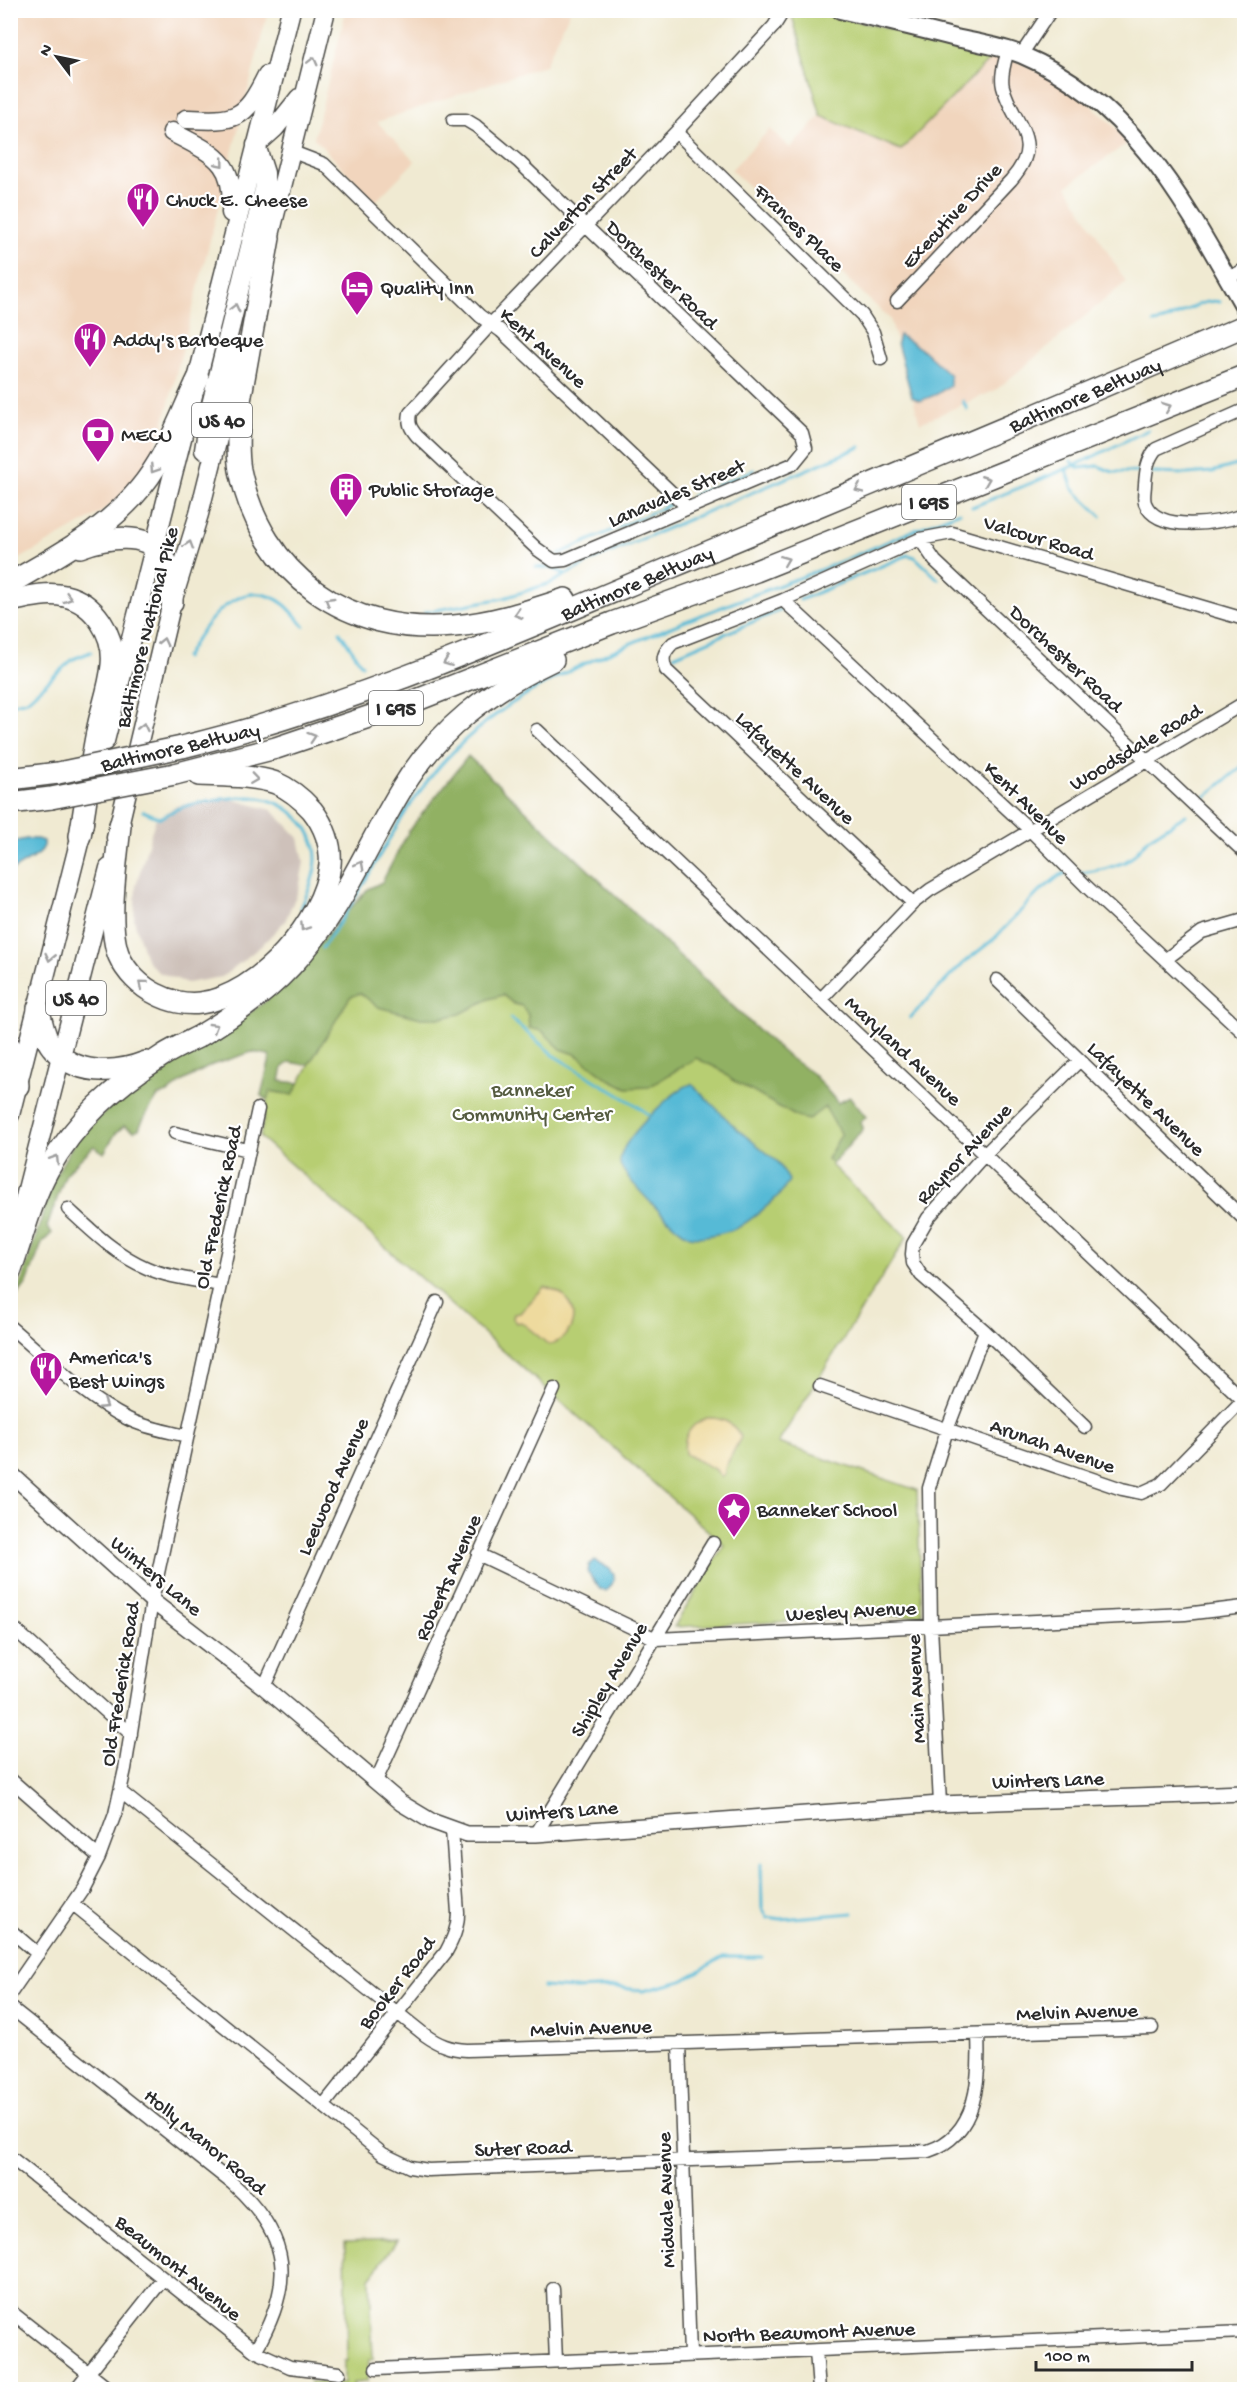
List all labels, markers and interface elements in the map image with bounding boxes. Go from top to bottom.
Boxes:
north arrow [27,27,87,87]
text: N [36,41,58,60]
one-way arrow [305,56,318,66]
street label: Calverton Street [525,142,646,265]
one-way arrow [213,156,224,167]
street label: Executive Drive [898,158,1010,276]
street label: Frances Place [746,179,849,280]
restaurant icon: Chuck E. Cheese [125,181,161,228]
place label: Chuck E. Cheese [166,190,309,215]
street label: Dorchester Road [598,215,723,338]
hotel icon: Quality Inn [339,269,375,316]
place label: Quality Inn [380,278,474,303]
one-way arrow [228,303,241,313]
street label: Kent Avenue [493,304,591,396]
restaurant icon: Addy's Barbeque [72,321,108,368]
place label: Addy's Barbeque [113,330,265,355]
street label: Baltimore Beltway [1005,354,1166,441]
one-way arrow [1161,402,1172,414]
road number: US 40 [192,403,252,437]
bank icon: MECU [80,416,116,463]
place label: MECU [121,425,172,450]
street label: Lanavales Street [605,454,752,535]
one-way arrow [149,463,161,473]
building icon: Public Storage [328,471,364,518]
one-way arrow [980,475,991,487]
place label: Public Storage [368,480,495,505]
one-way arrow [854,482,865,494]
road number: I 695 [902,485,956,519]
street label: Valcour Road [979,511,1098,569]
street label: Baltimore National Pike [112,524,187,732]
one-way arrow [182,541,194,551]
street label: Baltimore Beltway [557,542,717,629]
one-way arrow [779,555,790,567]
one-way arrow [62,591,73,603]
one-way arrow [325,596,335,608]
street label: Dorchester Road [1001,600,1128,721]
one-way arrow [513,607,524,619]
one-way arrow [156,637,169,647]
one-way arrow [442,655,453,667]
road number: I 695 [369,691,423,725]
street label: Woodsdale Road [1066,699,1209,798]
street label: Lafayette Avenue [729,708,860,832]
street label: Baltimore Beltway [98,719,263,780]
one-way arrow [135,723,148,733]
one-way arrow [306,731,317,744]
street label: Kent Avenue [977,758,1073,852]
one-way arrow [249,772,259,785]
one-way arrow [353,861,364,872]
one-way arrow [299,921,311,931]
one-way arrow [45,952,58,962]
one-way arrow [138,980,149,991]
road number: US 40 [46,981,106,1015]
street label: Maryland Avenue [838,992,966,1114]
one-way arrow [208,1022,218,1034]
street label: Lafayette Avenue [1080,1038,1210,1164]
park label: Banneker Community Center [452,1080,613,1129]
street label: Raynor Avenue [912,1099,1020,1211]
street label: Old Frederick Road [191,1122,250,1292]
one-way arrow [47,1155,59,1165]
place label: America's Best Wings [68,1347,165,1396]
restaurant icon: America's Best Wings [28,1350,64,1397]
one-way arrow [97,1398,108,1409]
street label: Leewood Avenue [294,1414,377,1560]
street label: Arunah Avenue [986,1415,1119,1482]
place icon: Banneker School [716,1491,752,1538]
place label: Banneker School [756,1500,897,1525]
street label: Roberts Avenue [411,1510,490,1645]
street label: Winters Lane [104,1532,207,1624]
street label: Wesley Avenue [785,1598,918,1629]
street label: Old Frederick Road [97,1599,148,1769]
street label: Shipley Avenue [567,1618,656,1743]
street label: Main Avenue [903,1633,934,1744]
street label: Winters Lane [992,1768,1106,1797]
street label: Winters Lane [505,1797,620,1830]
street label: Booker Road [354,1931,444,2036]
street label: Melvin Avenue [1016,2000,1140,2029]
street label: Melvin Avenue [530,2016,654,2045]
street label: Holly Manor Road [137,2085,272,2203]
street label: Midvale Avenue [654,2130,683,2268]
street label: Suter Road [474,2136,574,2165]
street label: Beaumont Avenue [108,2210,246,2329]
street label: North Beaumont Avenue [703,2318,917,2351]
scale bar [1036,2334,1192,2372]
text: 100 m [1044,2347,1090,2368]

